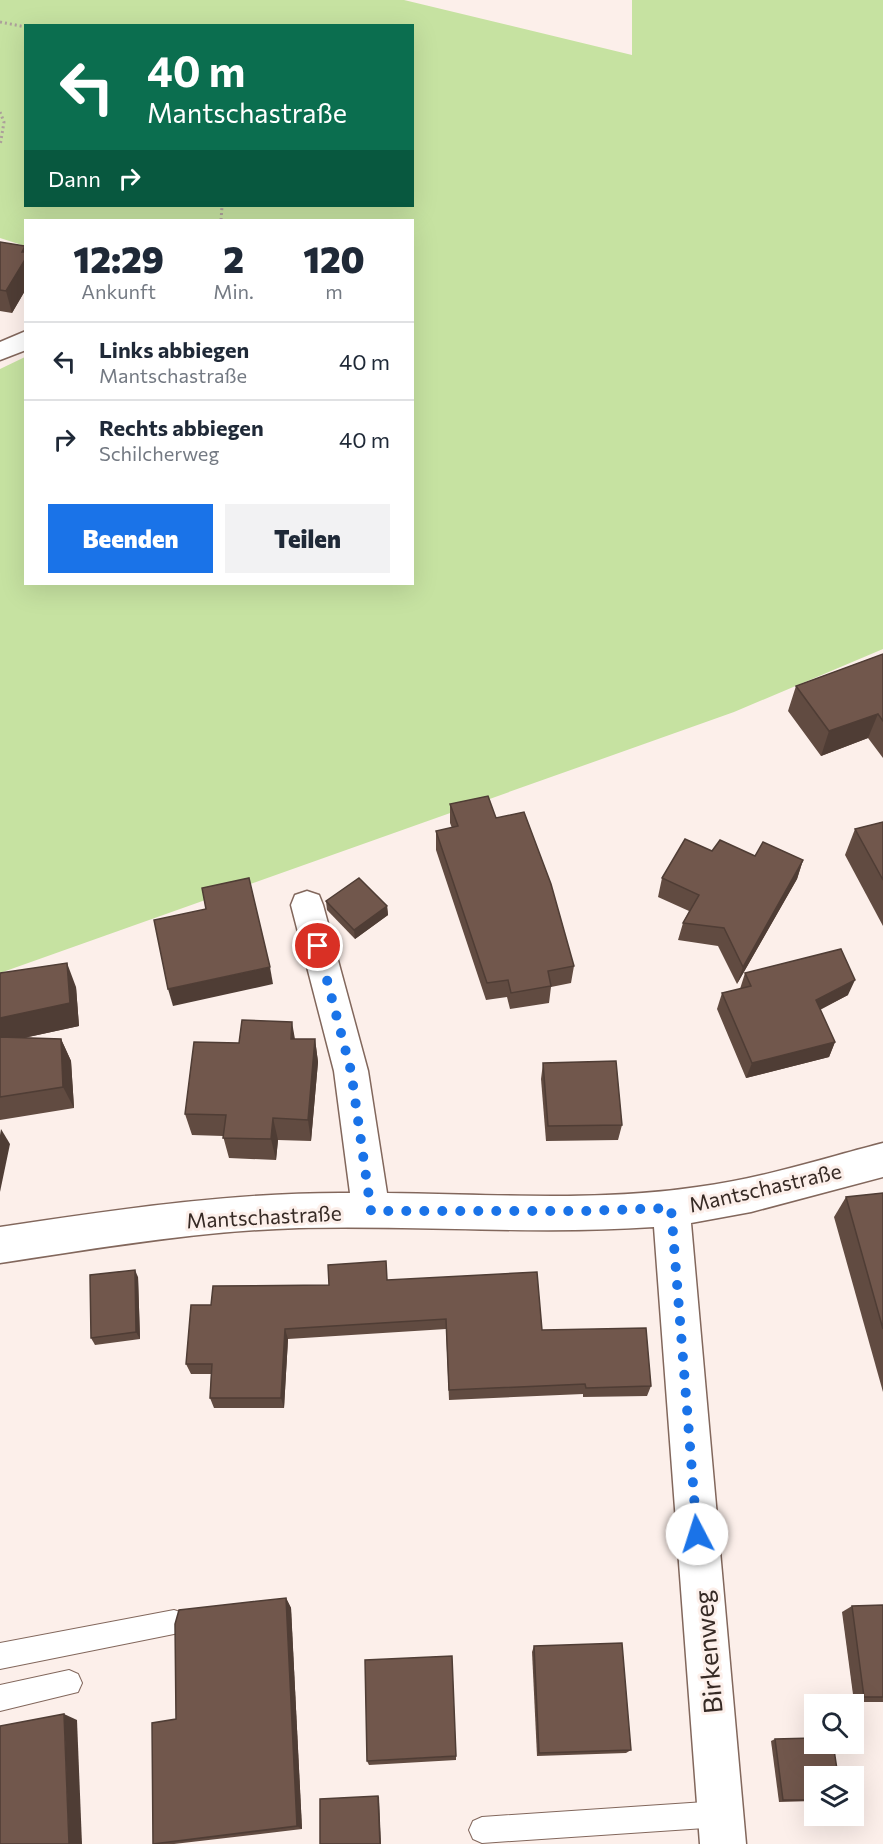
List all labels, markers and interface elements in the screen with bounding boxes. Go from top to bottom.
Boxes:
text: 40 m [147,44,245,96]
icon: left [48,48,126,126]
text: Mantschastraße [147,96,347,129]
icon: right [113,162,146,195]
text: Dann [48,165,101,192]
text: 12:29 [73,236,164,280]
text: 2 [223,236,244,280]
text: 120 [303,236,365,280]
text: Ankunft [81,279,156,303]
text: Min. [213,279,254,303]
text: m [325,279,343,303]
text: Links abbiegen [99,336,249,363]
icon: left [48,345,81,378]
text: 40 m [339,348,390,375]
text: Mantschastraße [99,363,247,387]
text: Rechts abbiegen [99,414,264,441]
icon: right [48,423,81,456]
text: 40 m [339,426,390,453]
text: Schilcherweg [99,441,219,465]
button: Beenden [48,504,213,573]
button: Teilen [225,504,390,573]
pin [292,920,343,971]
icon: arrive [301,929,334,962]
street label: Mantschastraße [686,1157,844,1217]
street label: Mantschastraße [186,1199,342,1233]
position arrow [665,1502,729,1566]
street label: Birkenweg [686,1589,728,1715]
map controls [804,1694,864,1826]
button: search [804,1694,864,1754]
button: layers [804,1766,864,1826]

